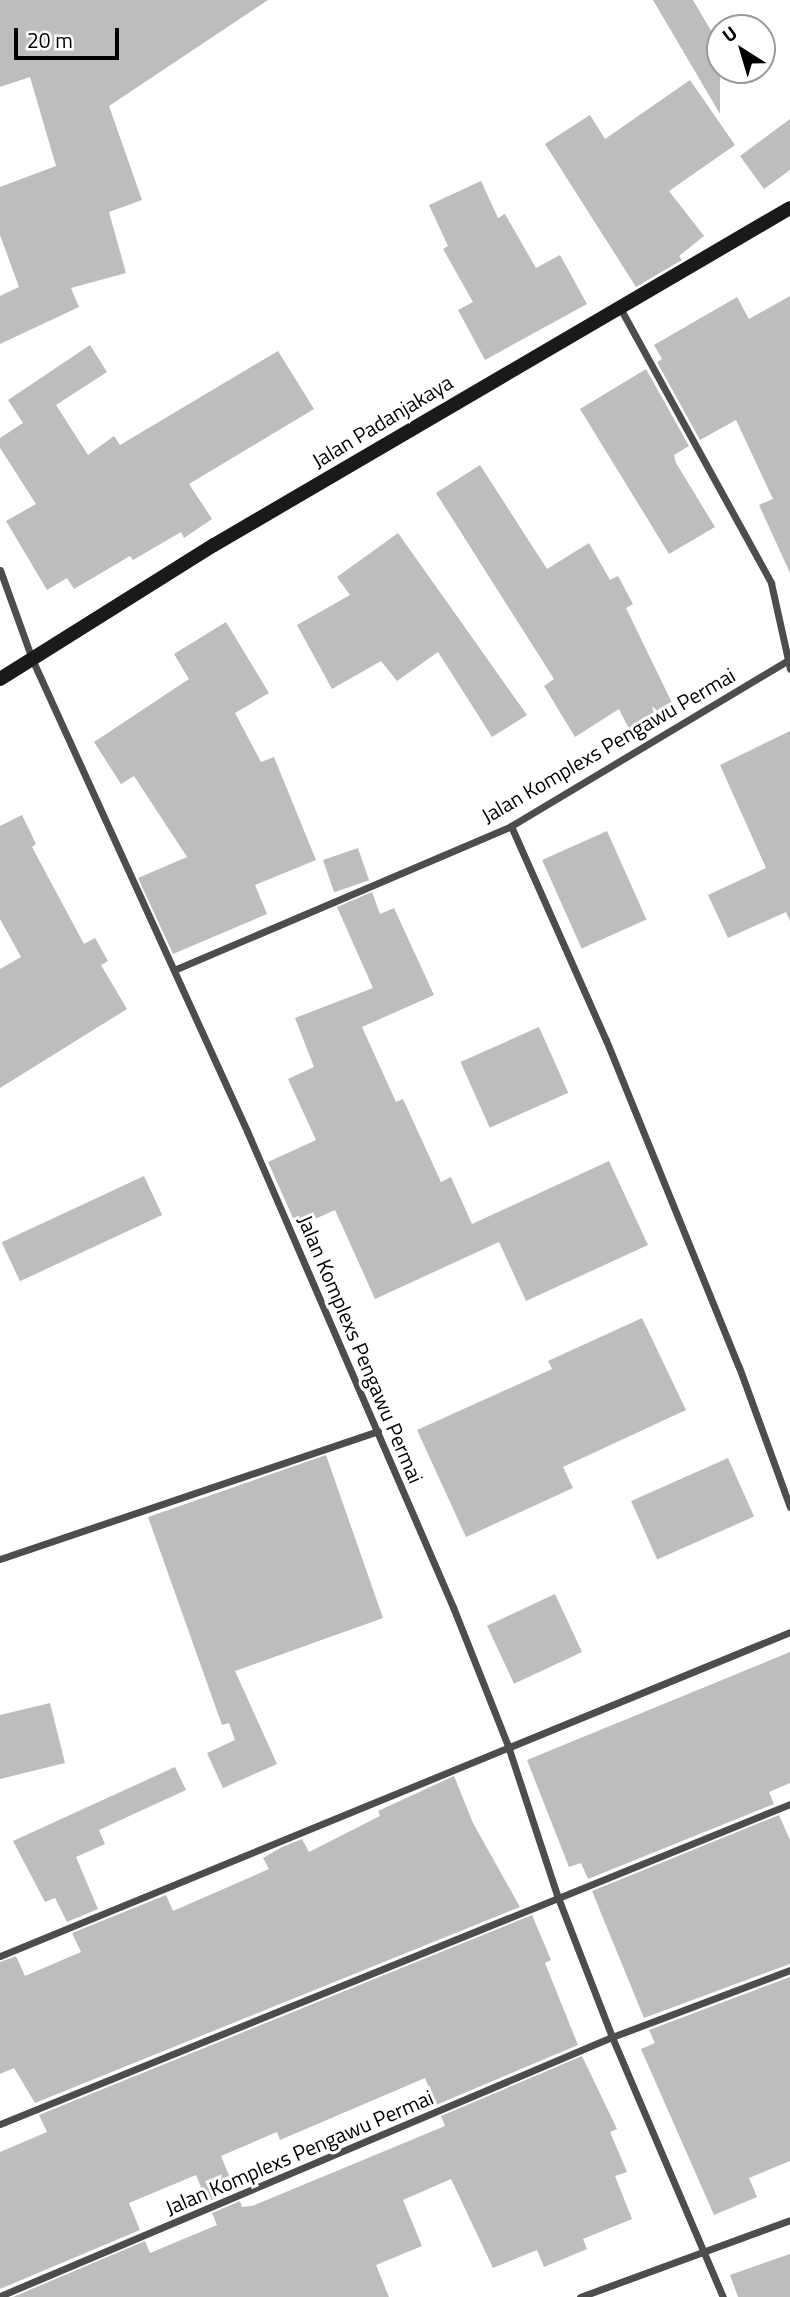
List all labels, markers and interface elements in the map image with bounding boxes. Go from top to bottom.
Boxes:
scale bar [18,14,122,58]
north arrow [706,14,776,84]
text: U [716,18,743,49]
text: 20 m [27,24,73,56]
street label: Jalan Padanjakaya [307,369,457,473]
street label: Jalan Komplexs Pengawu Permai [477,662,739,828]
street label: Jalan Komplexs Pengawu Permai [293,1211,429,1487]
street label: Jalan Komplexs Pengawu Permai [161,2084,437,2220]

